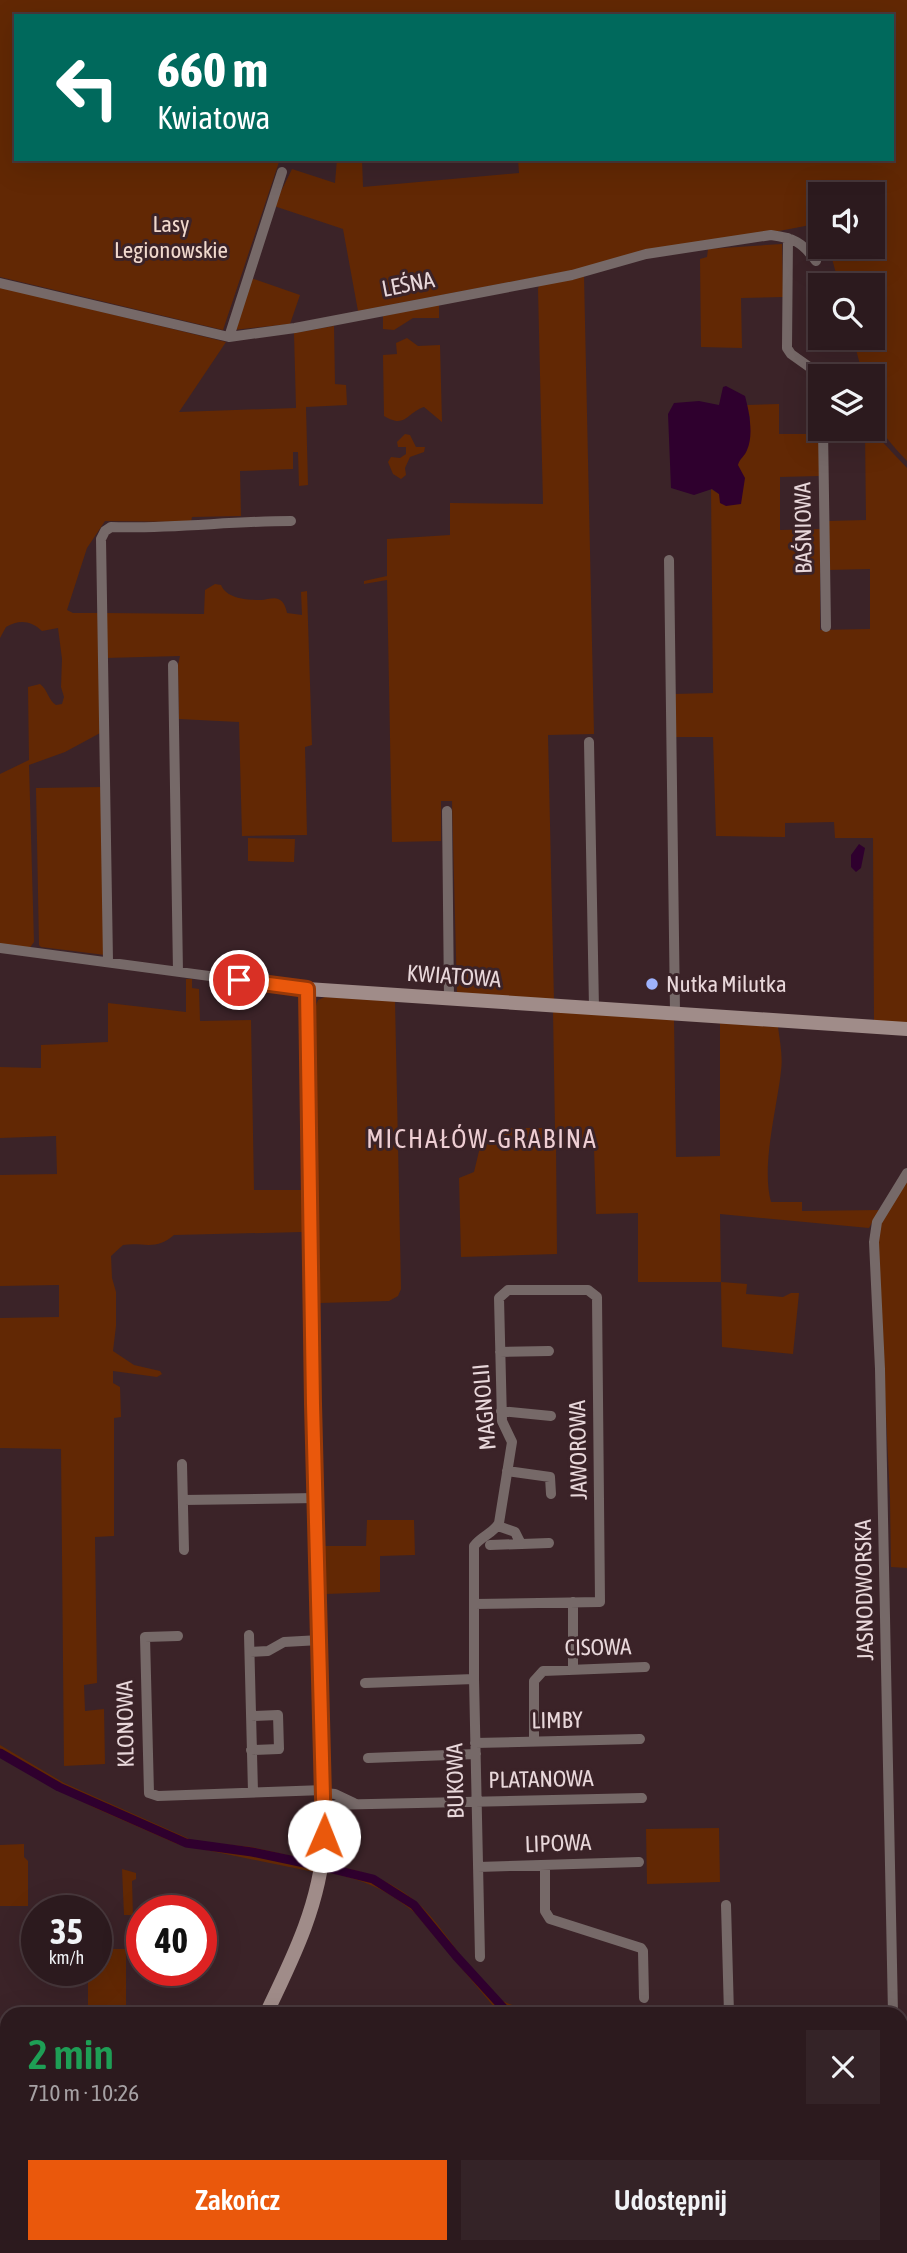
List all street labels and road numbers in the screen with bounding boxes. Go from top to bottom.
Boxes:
street label: LEŚNA [379,266,437,302]
street label: BAŚNIOWA [789,481,817,574]
street label: KWIATOWA [406,960,503,992]
street label: MAGNOLII [467,1363,501,1451]
street label: JAWOROWA [564,1399,592,1500]
street label: JASNODWORSKA [850,1518,878,1661]
street label: CISOWA [564,1633,632,1661]
street label: KLONOWA [111,1679,139,1768]
street label: LIMBY [531,1707,584,1733]
street label: BUKOWA [441,1742,469,1819]
street label: PLATANOWA [488,1765,595,1793]
street label: LIPOWA [524,1829,593,1857]

